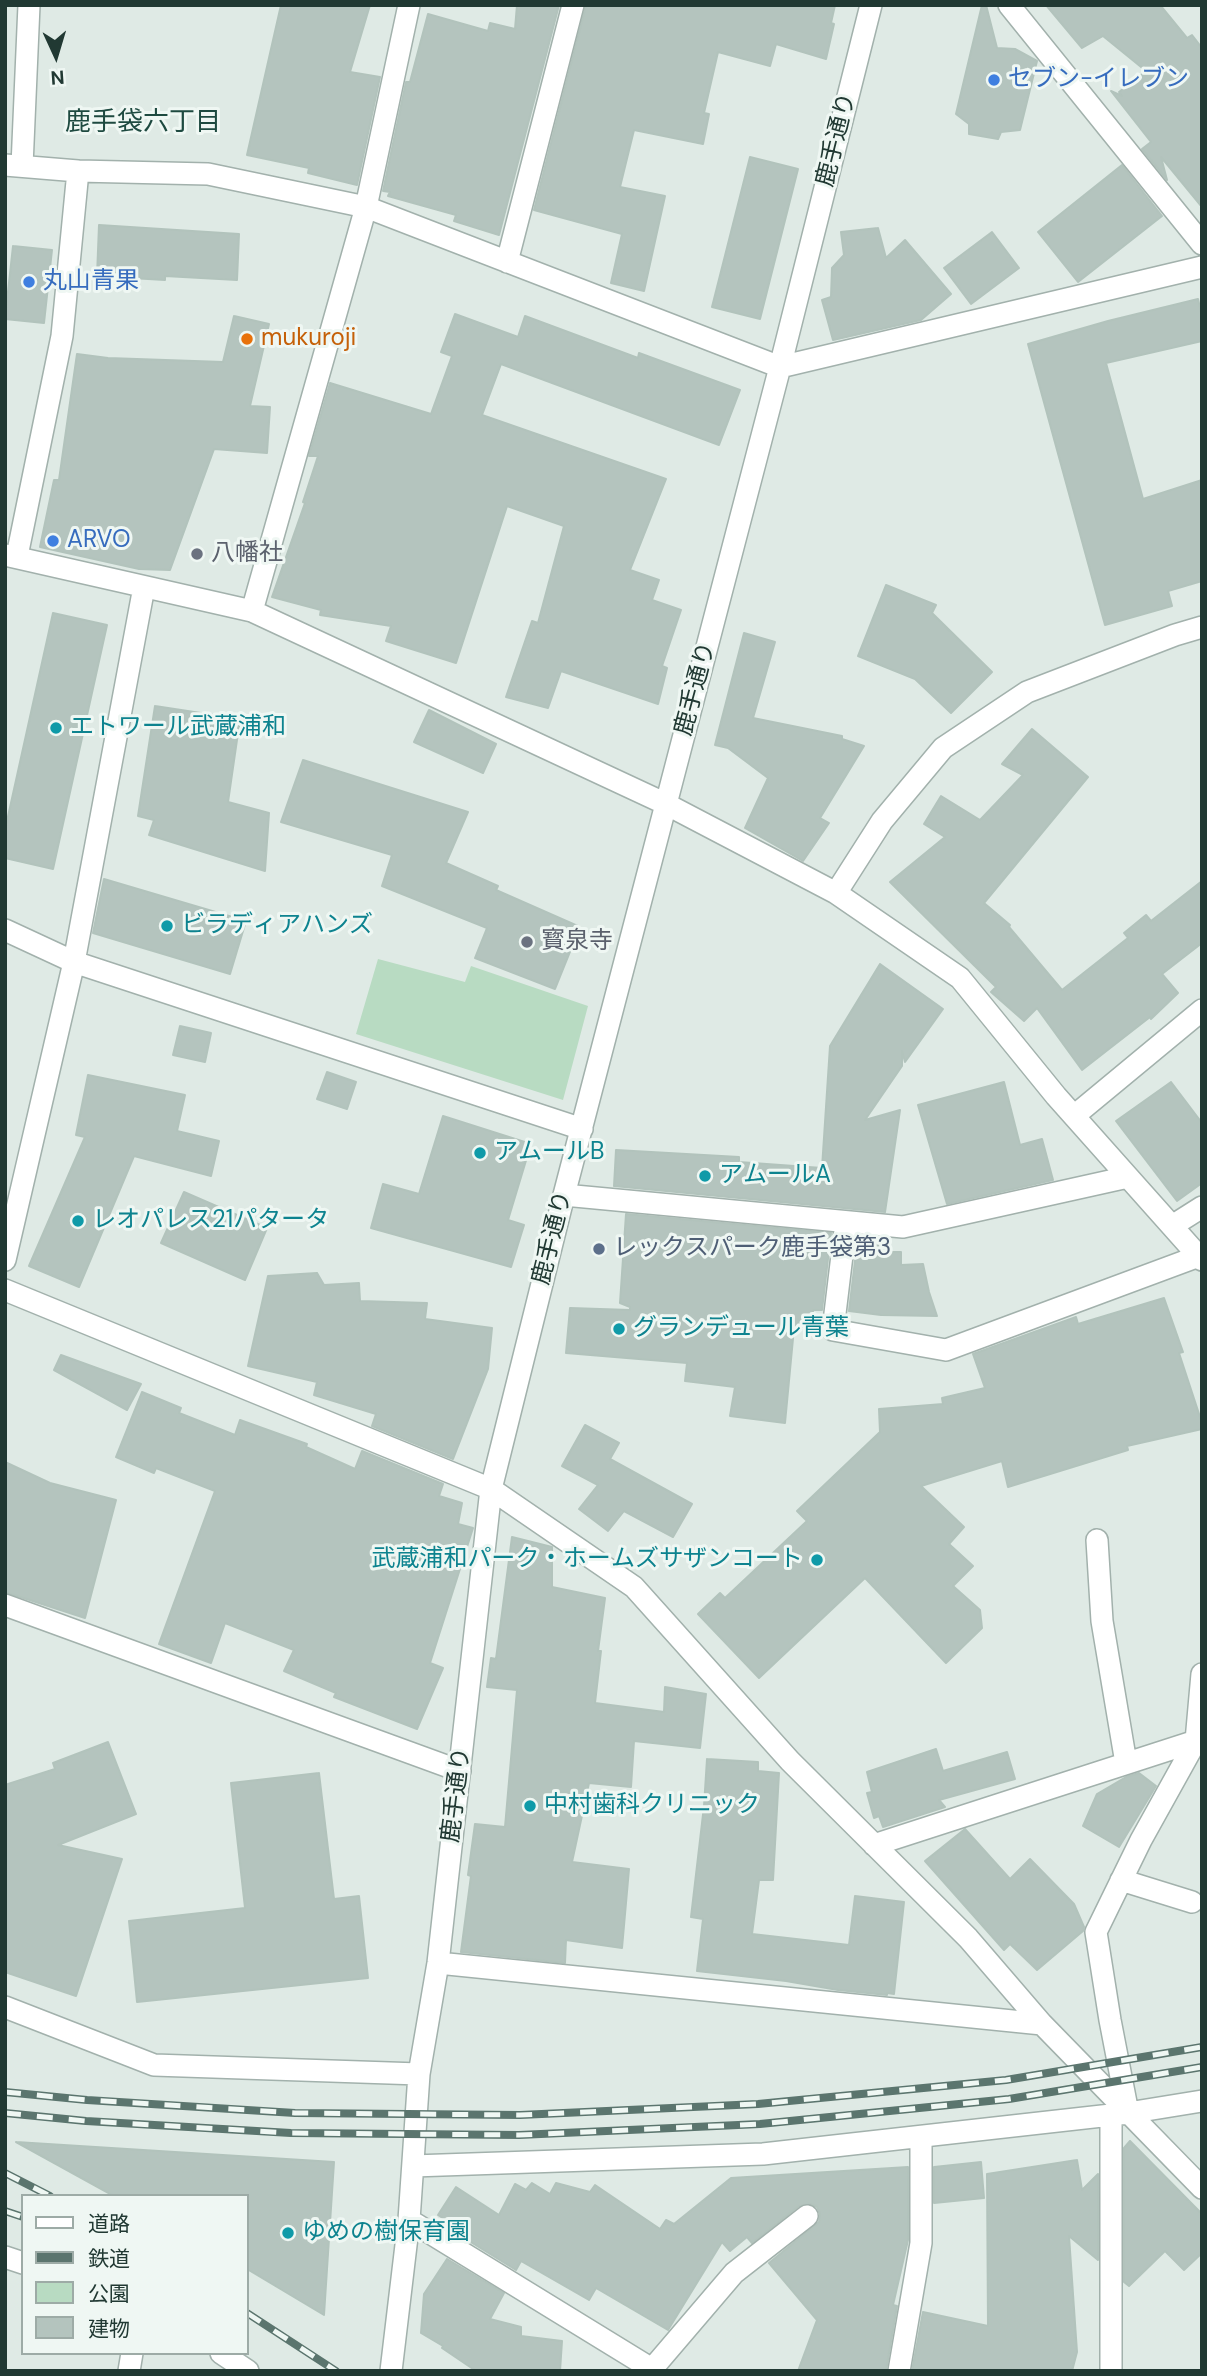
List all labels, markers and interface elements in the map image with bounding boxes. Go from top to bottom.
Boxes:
north arrow [21,21,91,91]
text: N [50,64,65,90]
place label: セブン-イレブン [1008,66,1189,94]
marker: セブン-イレブン [986,72,1002,88]
street label: 鹿手通り [811,90,863,190]
district label: 鹿手袋六丁目 [65,107,221,139]
place label: 丸山青果 [43,268,139,296]
marker: 丸山青果 [21,274,37,290]
place label: mukuroji [261,325,356,353]
marker: mukuroji [239,331,255,347]
place label: ARVO [67,527,130,555]
marker: ARVO [45,533,61,549]
place label: 八幡社 [211,540,283,568]
marker: 八幡社 [189,546,205,562]
street label: 鹿手通り [670,639,722,739]
place label: エトワール武蔵浦和 [70,714,286,742]
marker: エトワール武蔵浦和 [48,720,64,736]
place label: ビラディアハンズ [181,912,373,940]
marker: ビラディアハンズ [159,918,175,934]
place label: 寳泉寺 [541,928,613,956]
marker: 寳泉寺 [519,934,535,950]
place label: アムールB [494,1139,604,1167]
marker: アムールB [472,1145,488,1161]
place label: アムールA [719,1162,831,1190]
marker: アムールA [697,1168,713,1184]
street label: 鹿手通り [527,1188,579,1288]
place label: レオパレス21パタータ [92,1207,329,1235]
marker: レオパレス21パタータ [70,1213,86,1229]
place label: レックスパーク鹿手袋第3 [613,1235,891,1263]
marker: レックスパーク鹿手袋第3 [591,1241,607,1257]
place label: グランデュール青葉 [633,1315,849,1343]
marker: グランデュール青葉 [611,1321,627,1337]
place label: 武蔵浦和パーク・ホームズサザンコート [371,1546,803,1574]
marker: 武蔵浦和パーク・ホームズサザンコート [809,1552,825,1568]
street label: 鹿手通り [437,1746,477,1844]
place label: 中村歯科クリニック [544,1792,760,1820]
marker: 中村歯科クリニック [522,1798,538,1814]
legend [21,2194,248,2355]
text: 道路 [88,2210,130,2238]
place label: ゆめの樹保育園 [302,2219,470,2247]
marker: ゆめの樹保育園 [280,2225,296,2241]
text: 鉄道 [88,2245,130,2273]
text: 公園 [88,2280,130,2308]
text: 建物 [88,2315,130,2343]

